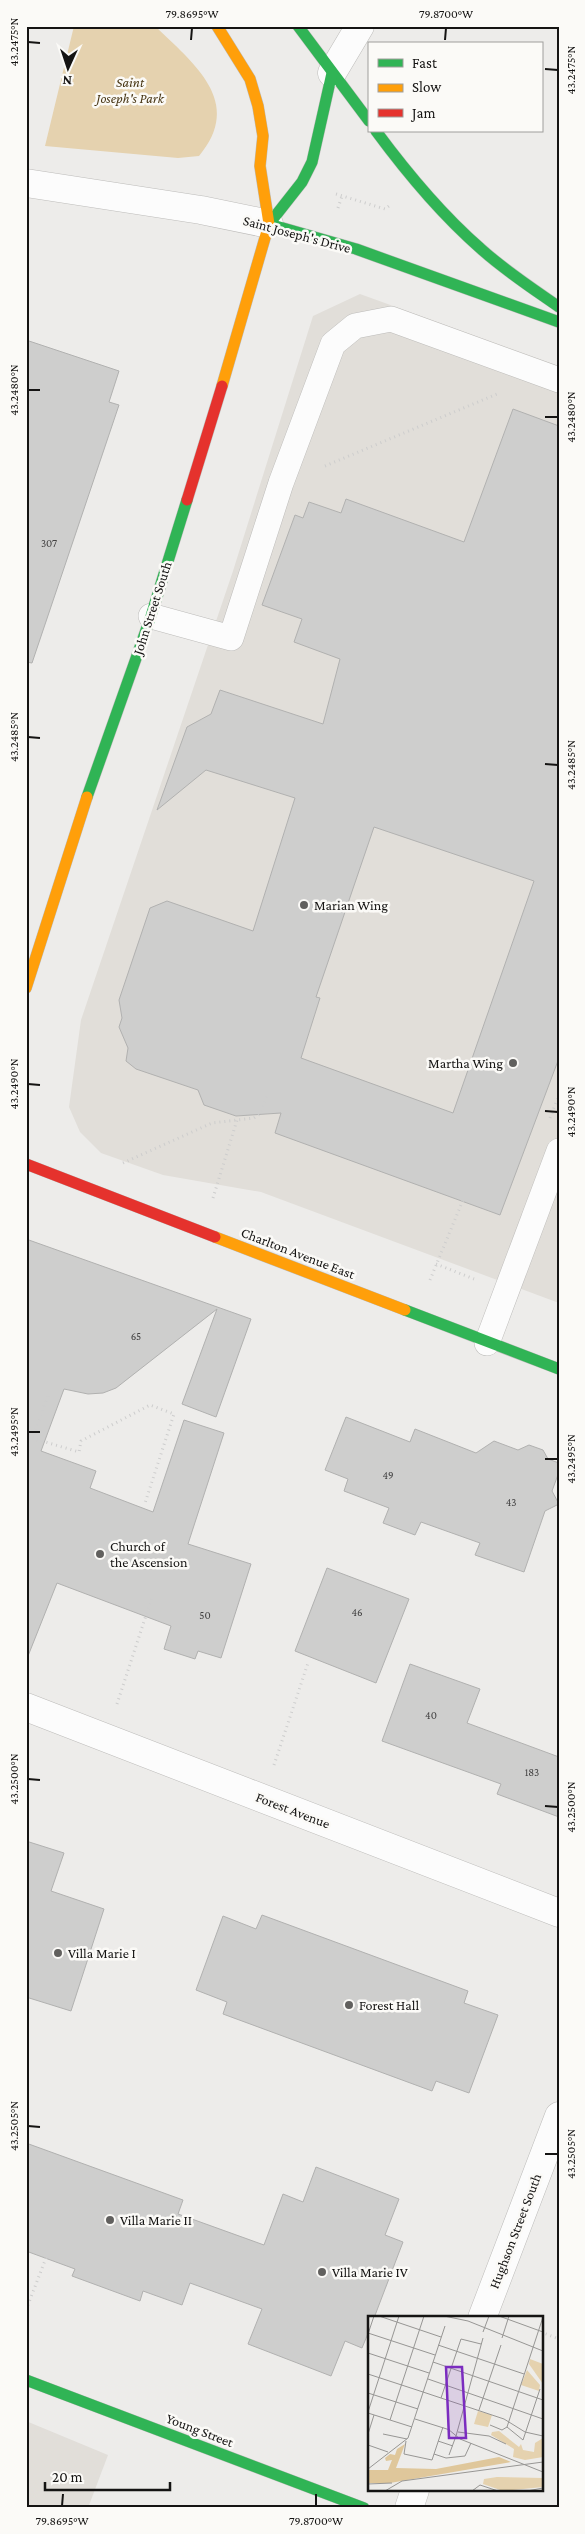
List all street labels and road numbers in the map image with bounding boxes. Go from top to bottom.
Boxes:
street label: Saint Joseph's Drive [241,212,353,256]
street label: John Street South [129,559,175,659]
street label: Charlton Avenue East [239,1224,357,1282]
street label: Forest Avenue [254,1788,332,1832]
street label: Hughson Street South [486,2171,544,2291]
street label: Young Street [164,2410,236,2450]

